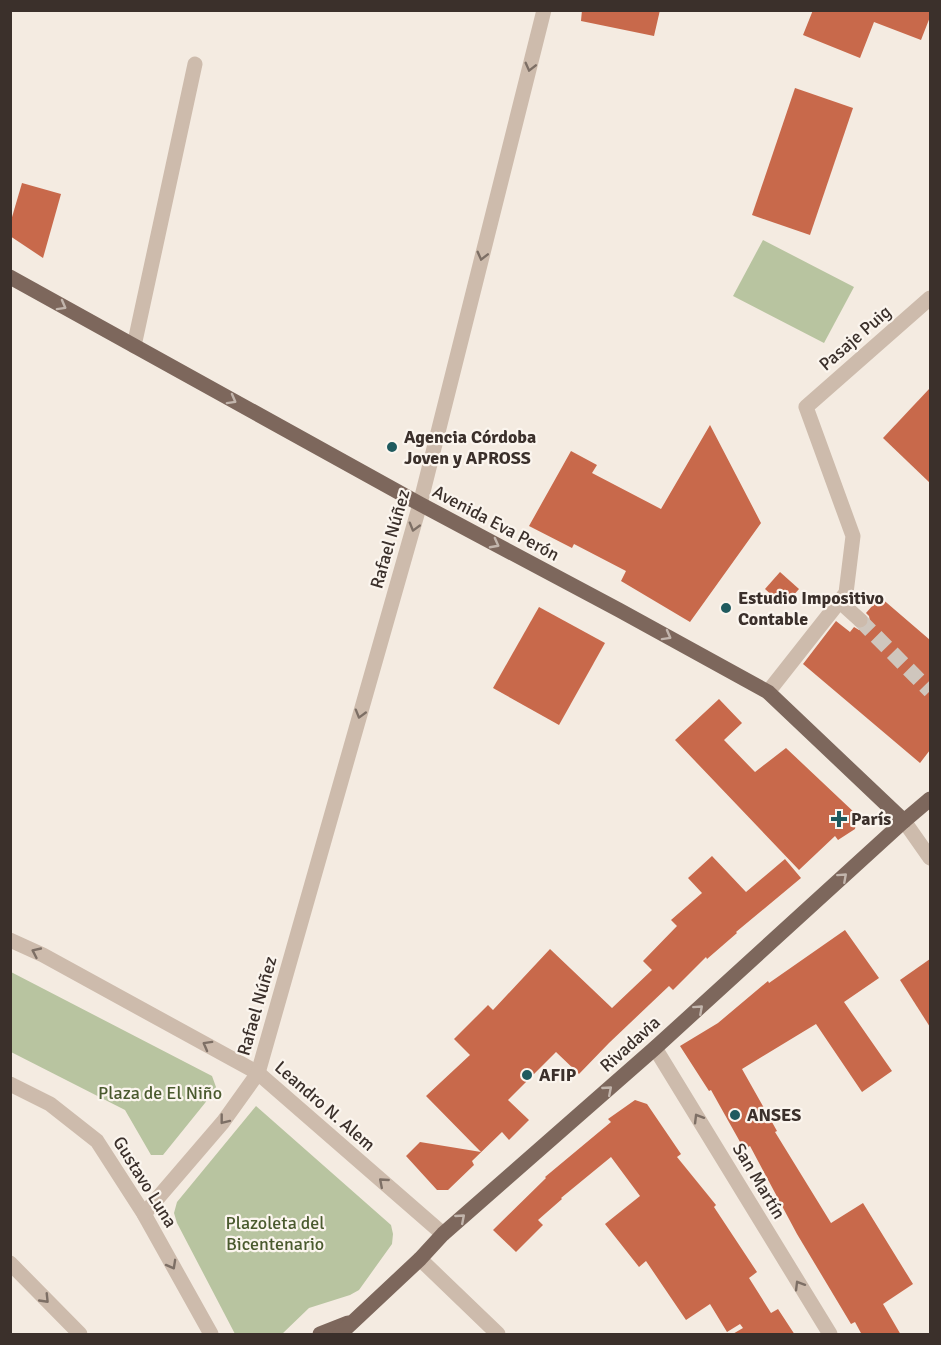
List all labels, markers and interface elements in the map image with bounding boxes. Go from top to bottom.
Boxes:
one-way arrow [524,62,537,72]
one-way arrow [477,251,490,261]
one-way arrow [55,299,66,310]
street label: Pasaje Puig [815,301,895,375]
one-way arrow [226,393,236,404]
place label: Agencia Córdoba Joven y APROSS [404,426,536,469]
marker: Agencia Córdoba Joven y APROSS [385,440,399,454]
street label: Avenida Eva Perón [429,480,563,566]
street label: Rafael Núñez [365,487,415,591]
one-way arrow [408,522,421,532]
one-way arrow [489,537,500,549]
place label: Estudio Impositivo Contable [738,587,884,630]
marker: Estudio Impositivo Contable [719,601,733,615]
one-way arrow [661,629,671,641]
one-way arrow [355,708,367,719]
place label: París [851,808,891,830]
marker: París [832,812,846,826]
one-way arrow [836,873,846,884]
one-way arrow [31,948,42,960]
street label: Rafael Núñez [232,954,282,1058]
one-way arrow [692,1005,702,1016]
street label: Rivadavia [595,1011,665,1077]
one-way arrow [203,1041,213,1052]
street label: Leandro N. Alem [270,1056,380,1156]
place label: AFIP [539,1064,577,1086]
marker: AFIP [520,1068,534,1082]
park label: Plaza de El Niño [98,1082,222,1104]
one-way arrow [601,1086,612,1097]
place label: ANSES [747,1104,801,1126]
marker: ANSES [728,1108,742,1122]
one-way arrow [220,1114,231,1125]
one-way arrow [693,1114,705,1124]
street label: Gustavo Luna [108,1132,182,1232]
street label: San Martín [728,1139,790,1223]
one-way arrow [379,1178,390,1189]
park label: Plazoleta del Bicentenario [225,1212,325,1255]
one-way arrow [454,1214,465,1225]
one-way arrow [165,1259,176,1270]
one-way arrow [795,1281,807,1291]
one-way arrow [38,1291,49,1302]

